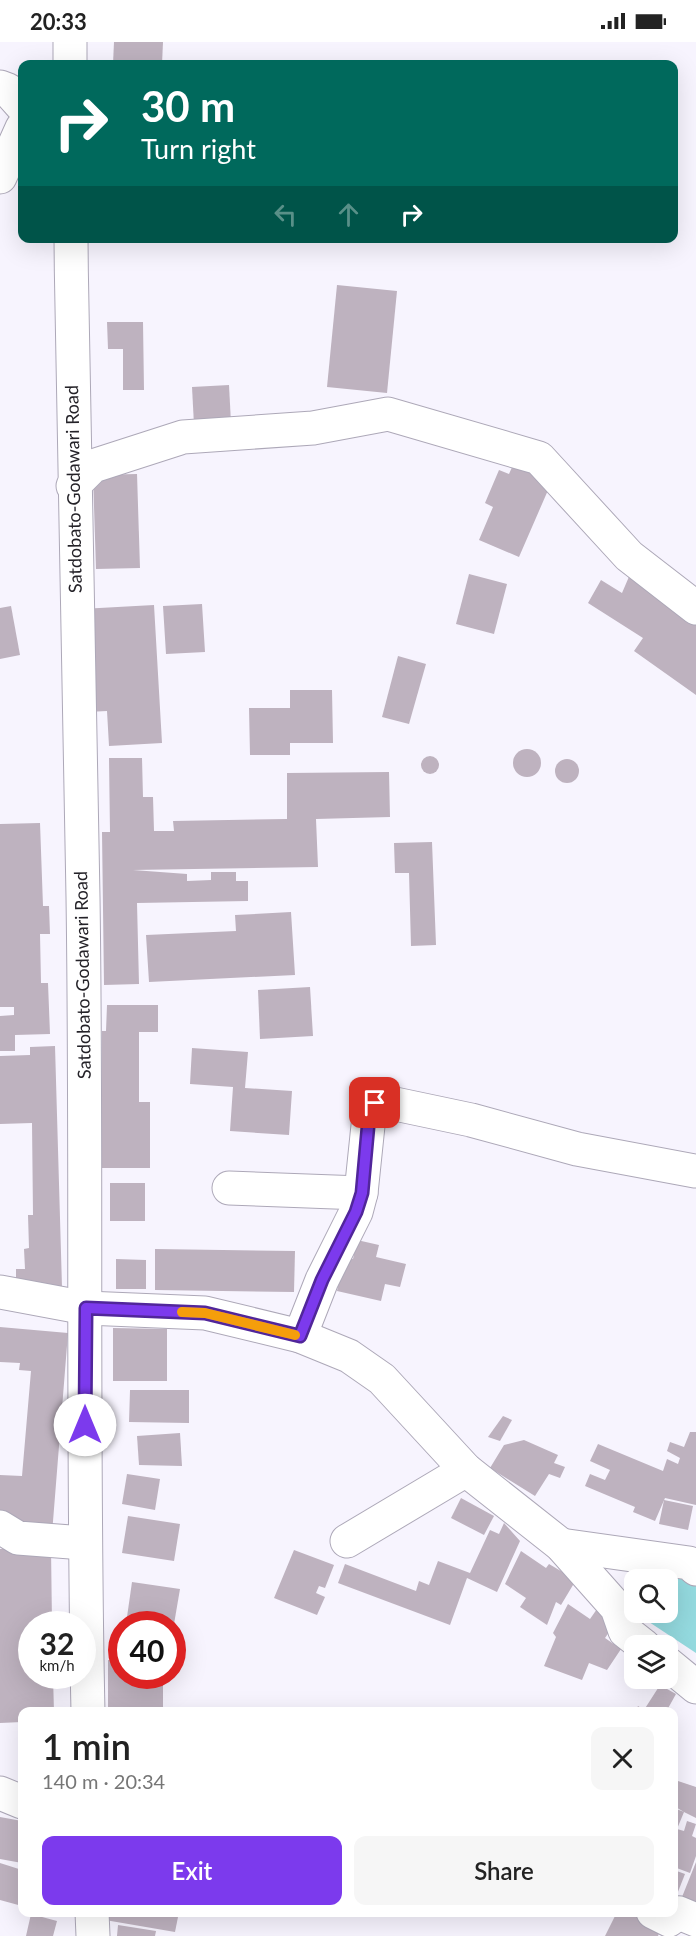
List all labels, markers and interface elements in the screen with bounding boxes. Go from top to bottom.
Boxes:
text: 20:33 [30,8,87,35]
text: 30 m [141,81,235,131]
icon: right [42,84,120,162]
text: Turn right [141,132,256,165]
icon: left [269,198,302,231]
icon: ahead [332,198,365,231]
icon: right [395,198,428,231]
street label: Satdobato-Godawari Road [60,385,86,593]
street label: Satdobato-Godawari Road [69,871,95,1079]
pin [349,1077,400,1128]
icon: arrive [358,1086,391,1119]
position arrow [53,1393,117,1457]
map controls [624,1569,678,1689]
button: search [624,1569,678,1623]
speed limit sign: 40 [108,1611,186,1689]
text: 32 [40,1625,74,1661]
button: layers [624,1635,678,1689]
text: km/h [39,1656,75,1674]
text: 1 min [42,1724,131,1768]
button: close [591,1727,654,1790]
text: 140 m · 20:34 [42,1769,165,1793]
button: Exit [42,1836,342,1905]
button: Share [354,1836,654,1905]

